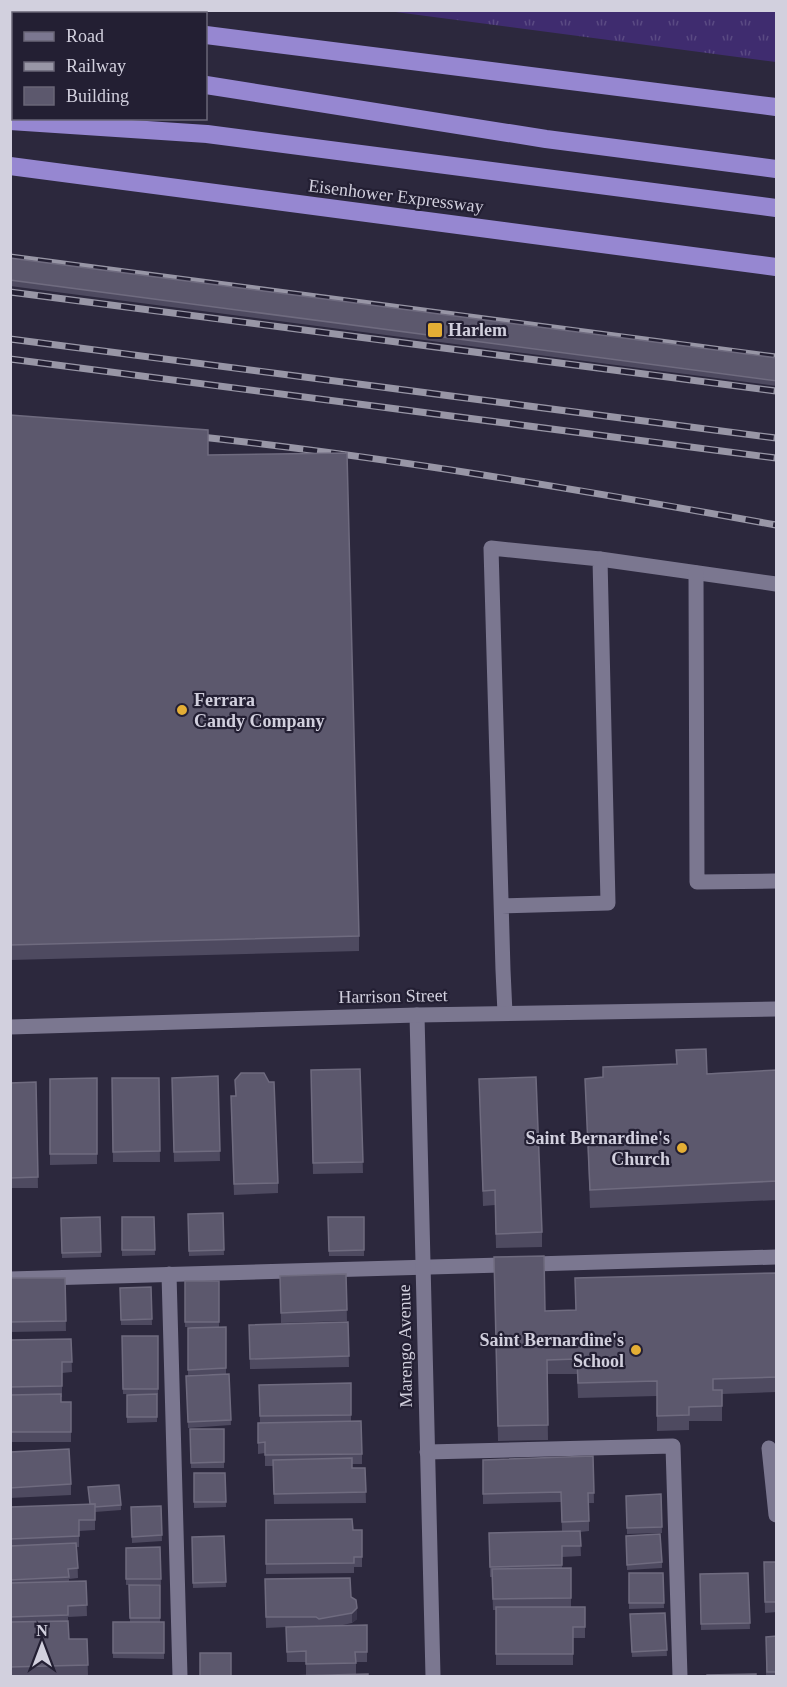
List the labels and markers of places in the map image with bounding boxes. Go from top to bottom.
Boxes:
place label: Harlem [448,320,507,340]
marker: Harlem [426,321,444,339]
place label: Ferrara Candy Company [194,690,325,731]
marker: Ferrara Candy Company [175,703,189,717]
place label: Saint Bernardine's Church [525,1128,670,1169]
marker: Saint Bernardine's Church [675,1141,689,1155]
place label: Saint Bernardine's School [479,1330,624,1371]
marker: Saint Bernardine's School [629,1343,643,1357]

